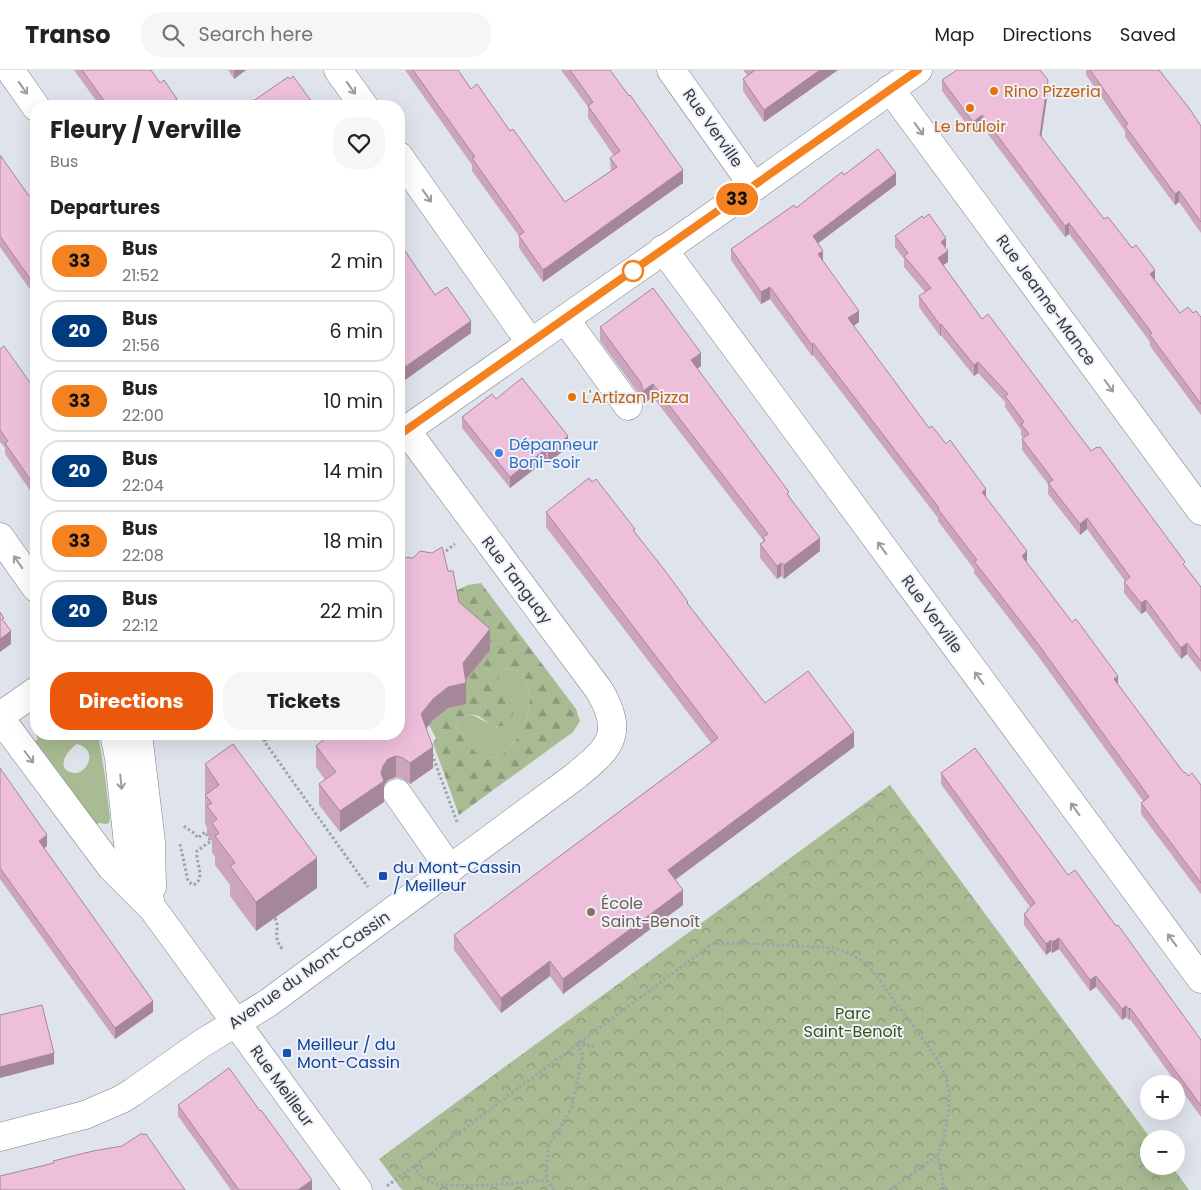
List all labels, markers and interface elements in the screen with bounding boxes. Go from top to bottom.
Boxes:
search box [141,12,491,57]
text: Transo [25,18,111,51]
icon: search [159,21,187,49]
text: Search here [199,21,313,48]
text: Map [935,22,974,47]
text: Directions [1002,22,1092,47]
text: Saved [1120,22,1176,47]
place label: Rino Pizzeria [1004,80,1101,103]
one-way arrow [18,81,28,95]
one-way arrow [346,81,356,95]
street label: Rue Verville [677,84,749,172]
marker: Rino Pizzeria [988,85,1000,97]
marker: Le bruloir [964,102,976,114]
text: Fleury / Verville [50,113,241,146]
place label: Le bruloir [934,115,1006,138]
button: heart [333,117,385,169]
one-way arrow [914,122,924,136]
text: Bus [50,150,78,173]
line badge: 33 [714,183,760,215]
text: 33 [726,186,748,211]
one-way arrow [422,188,432,202]
text: Departures [50,194,160,221]
street label: Rue Jeanne-Mance [991,230,1102,370]
text: Bus [122,235,158,262]
text: 33 [69,248,90,273]
text: 2 min [331,248,383,275]
unlabelled marker [622,260,644,282]
text: 21:52 [122,264,159,287]
text: Bus [122,305,158,332]
text: 20 [68,318,91,343]
text: 6 min [329,318,383,345]
text: 21:56 [122,334,160,357]
text: Bus [122,375,158,402]
one-way arrow [1104,379,1114,393]
place label: L'Artizan Pizza [582,386,689,409]
text: 33 [69,388,90,413]
text: 10 min [324,388,383,415]
marker: L'Artizan Pizza [566,391,578,403]
text: 22:00 [122,404,164,427]
place label: Dépanneur Boni-soir [509,433,599,474]
text: Bus [122,445,158,472]
marker: Dépanneur Boni-soir [493,447,505,459]
text: 20 [68,458,91,483]
text: 14 min [323,458,383,485]
text: 22:04 [122,474,164,497]
text: Bus [122,515,158,542]
text: 33 [69,528,90,553]
text: 18 min [323,528,383,555]
street label: Rue Tanguay [476,531,558,629]
one-way arrow [877,541,887,555]
text: 22:08 [122,544,164,567]
one-way arrow [13,556,23,570]
street label: Rue Verville [896,570,968,658]
text: Bus [122,585,158,612]
text: 20 [68,598,91,623]
text: 22 min [320,598,383,625]
text: 22:12 [122,614,158,637]
one-way arrow [974,671,984,685]
button: Directions [50,672,213,730]
button: Tickets [223,672,385,730]
one-way arrow [24,750,34,764]
one-way arrow [116,774,126,790]
one-way arrow [1070,803,1081,816]
place label: du Mont-Cassin / Meilleur [393,856,521,897]
marker: du Mont-Cassin / Meilleur [377,870,389,882]
place label: École Saint-Benoît [601,892,700,933]
street label: Avenue du Mont-Cassin [224,905,394,1035]
marker: École Saint-Benoît [585,906,597,918]
one-way arrow [1167,933,1177,947]
park label: Parc Saint-Benoît [804,1002,903,1043]
place label: Meilleur / du Mont-Cassin [297,1033,400,1074]
street label: Rue Meilleur [245,1040,319,1132]
marker: Meilleur / du Mont-Cassin [281,1047,293,1059]
map controls [1140,1075,1185,1175]
button: + [1140,1075,1185,1120]
button: − [1140,1130,1185,1175]

